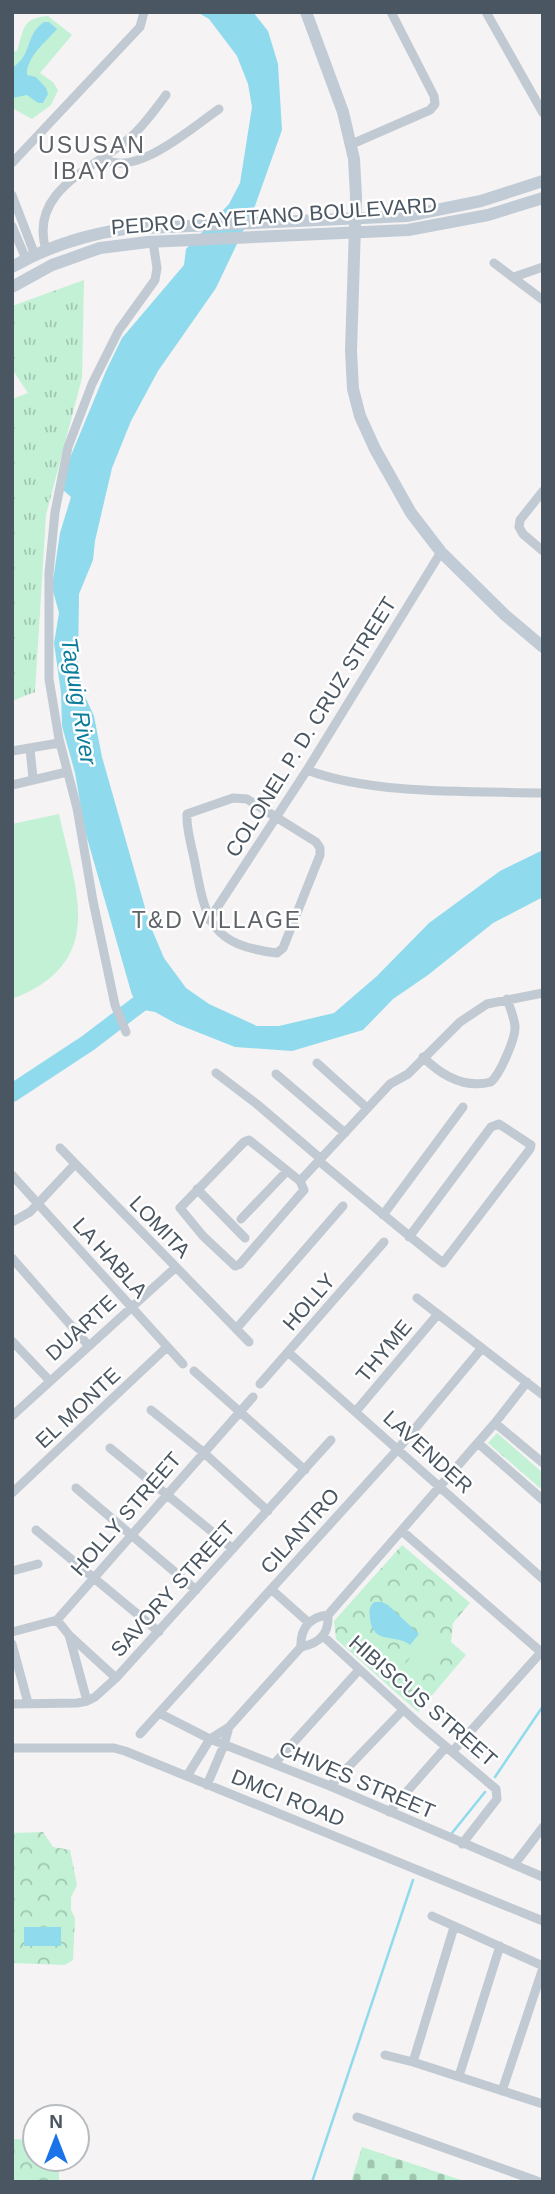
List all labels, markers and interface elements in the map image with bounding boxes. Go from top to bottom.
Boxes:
district label: USUSAN IBAYO [38,132,146,184]
street label: PEDRO CAYETANO BOULEVARD [110,193,438,238]
street label: COLONEL P. D. CRUZ STREET [221,592,400,861]
water label: Taguig River [56,636,102,768]
district label: T&D VILLAGE [132,907,302,933]
street label: LOMITA [125,1191,195,1262]
street label: LA HABLA [69,1213,152,1302]
street label: HOLLY [278,1269,339,1335]
street label: DUARTE [41,1290,120,1365]
street label: THYME [351,1315,416,1386]
street label: EL MONTE [31,1363,124,1452]
street label: LAVENDER [379,1406,478,1498]
street label: HOLLY STREET [66,1447,185,1580]
street label: CILANTRO [256,1484,344,1578]
street label: SAVORY STREET [106,1516,239,1661]
street label: HIBISCUS STREET [345,1630,502,1771]
street label: CHIVES STREET [276,1736,439,1823]
street label: DMCI ROAD [228,1764,348,1831]
north arrow [21,2103,91,2173]
text: N [49,2111,63,2132]

